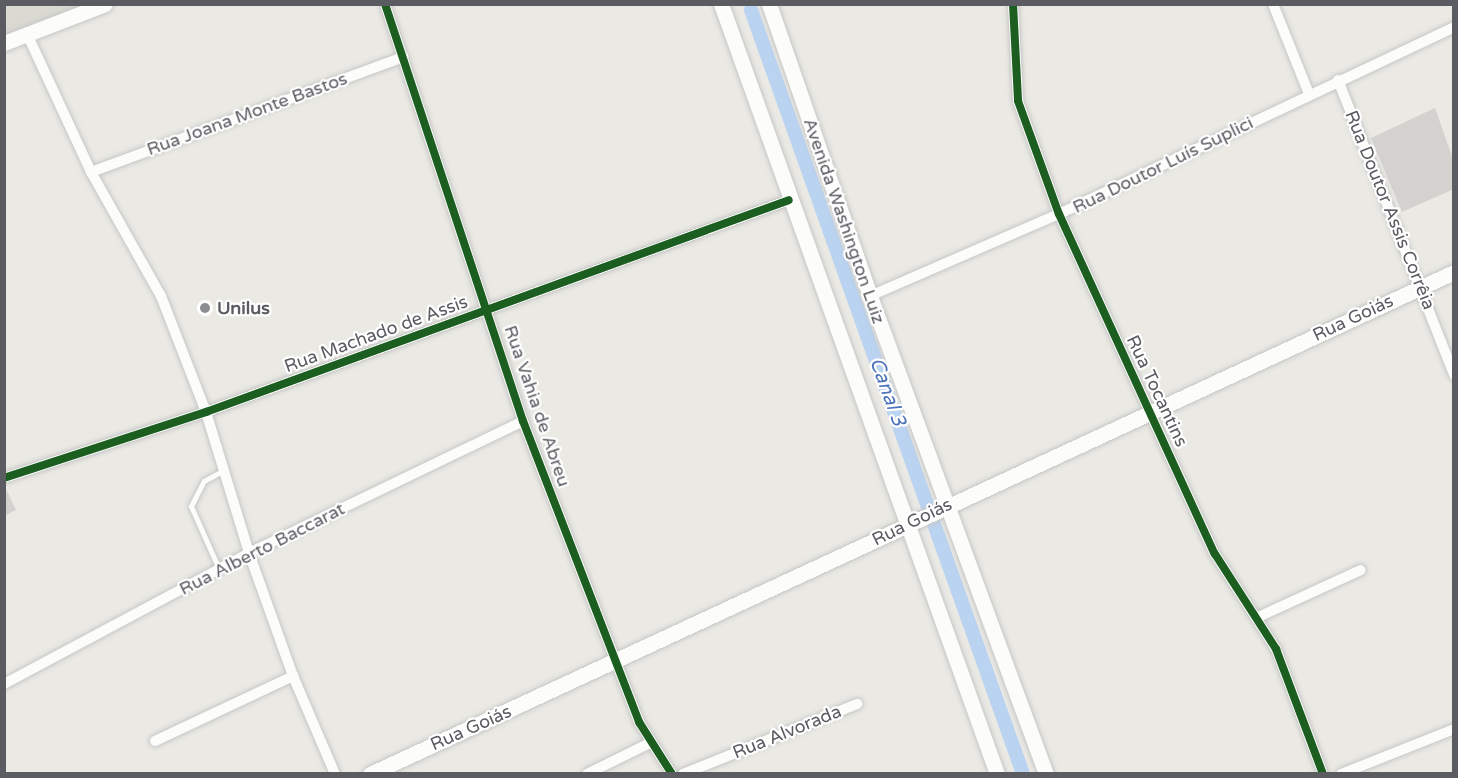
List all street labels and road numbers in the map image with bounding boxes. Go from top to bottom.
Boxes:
street label: Rua Joana Monte Bastos [144,68,350,160]
street label: Rua Doutor Assis Corrêia [1340,107,1440,313]
street label: Rua Doutor Luís Suplici [1069,112,1257,218]
street label: Avenida Washington Luiz [799,115,889,327]
street label: Rua Goiás [1309,290,1397,346]
street label: Rua Machado de Assis [281,291,471,377]
street label: Rua Vahia de Abreu [499,323,575,489]
street label: Rua Tocantins [1122,332,1192,450]
street label: Rua Goiás [868,493,956,551]
street label: Rua Alberto Baccarat [176,498,348,600]
street label: Rua Alvorada [730,700,844,764]
street label: Rua Goiás [427,701,515,755]

